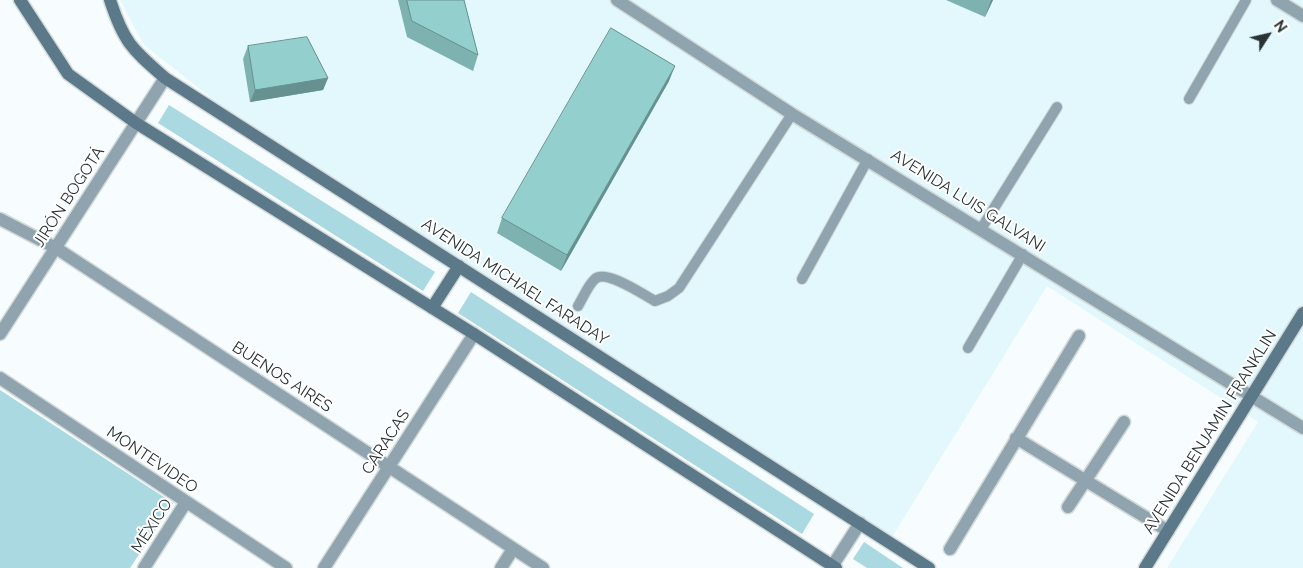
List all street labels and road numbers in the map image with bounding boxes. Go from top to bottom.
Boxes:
street label: JIRÓN BOGOTÁ [29,143,109,251]
street label: AVENIDA LUIS GALVANI [887,146,1049,256]
street label: AVENIDA MICHAEL FARADAY [418,214,612,350]
street label: AVENIDA BENJAMIN FRANKLIN [1139,326,1281,538]
street label: BUENOS AIRES [228,338,336,416]
street label: CARACAS [358,406,414,478]
street label: MONTEVIDEO [103,422,201,498]
street label: MÉXICO [127,495,177,557]

